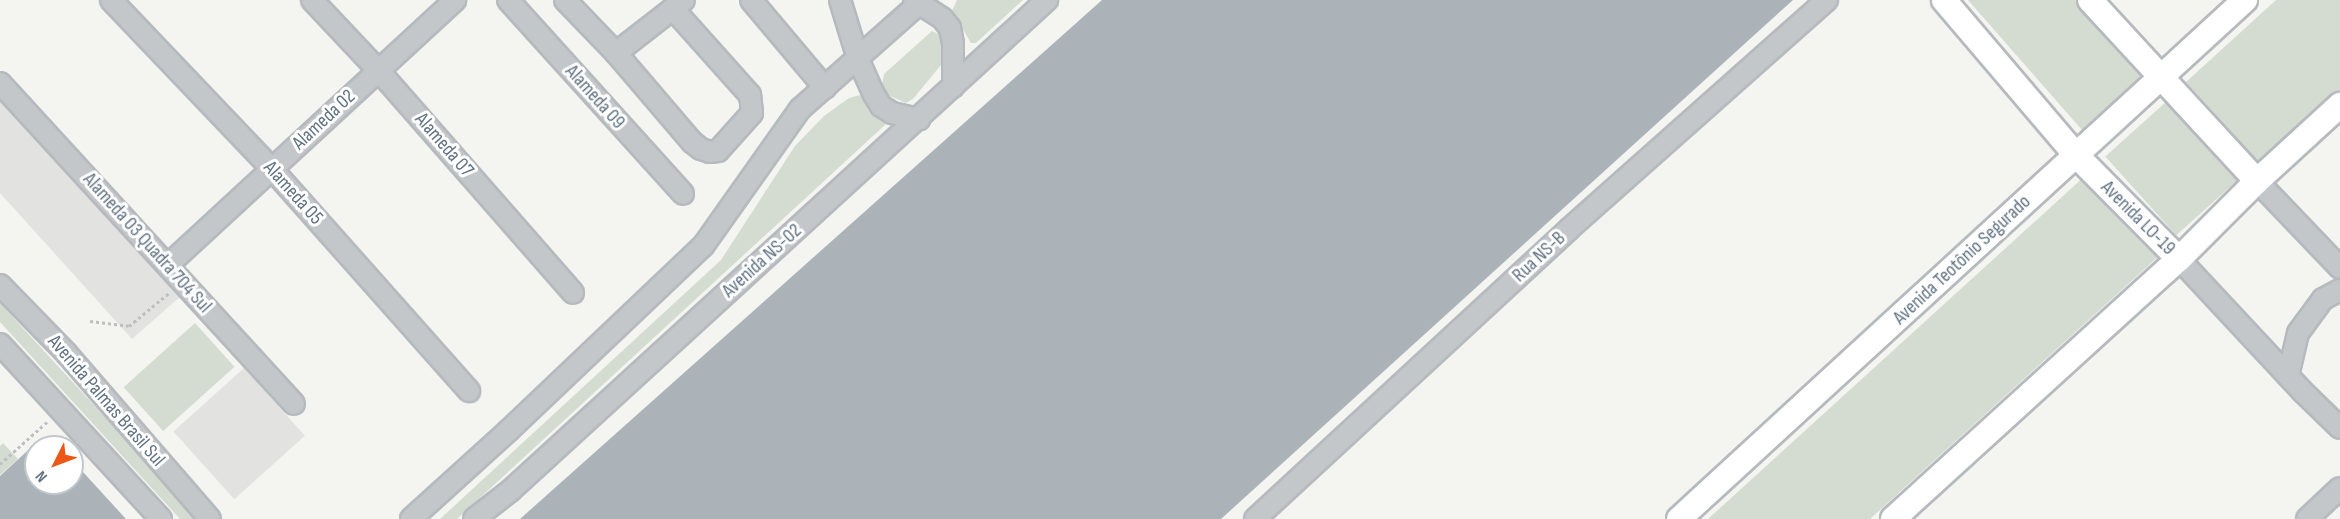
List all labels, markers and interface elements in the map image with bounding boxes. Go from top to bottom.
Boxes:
street label: Alameda 09 [560,60,630,134]
street label: Alameda 02 [287,85,361,155]
street label: Alameda 07 [410,108,478,182]
street label: Alameda 05 [258,156,328,230]
street label: Alameda 03 Quadra 704 Sul [78,168,216,318]
street label: Avenida LO-19 [2096,176,2180,260]
street label: Avenida Teotônio Segurado [1888,190,2036,330]
street label: Avenida NS-02 [717,219,807,303]
street label: Rua NS-B [1508,227,1570,287]
street label: Avenida Palmas Brasil Sul [42,330,170,472]
north arrow [24,435,84,495]
text: N [32,467,52,486]

